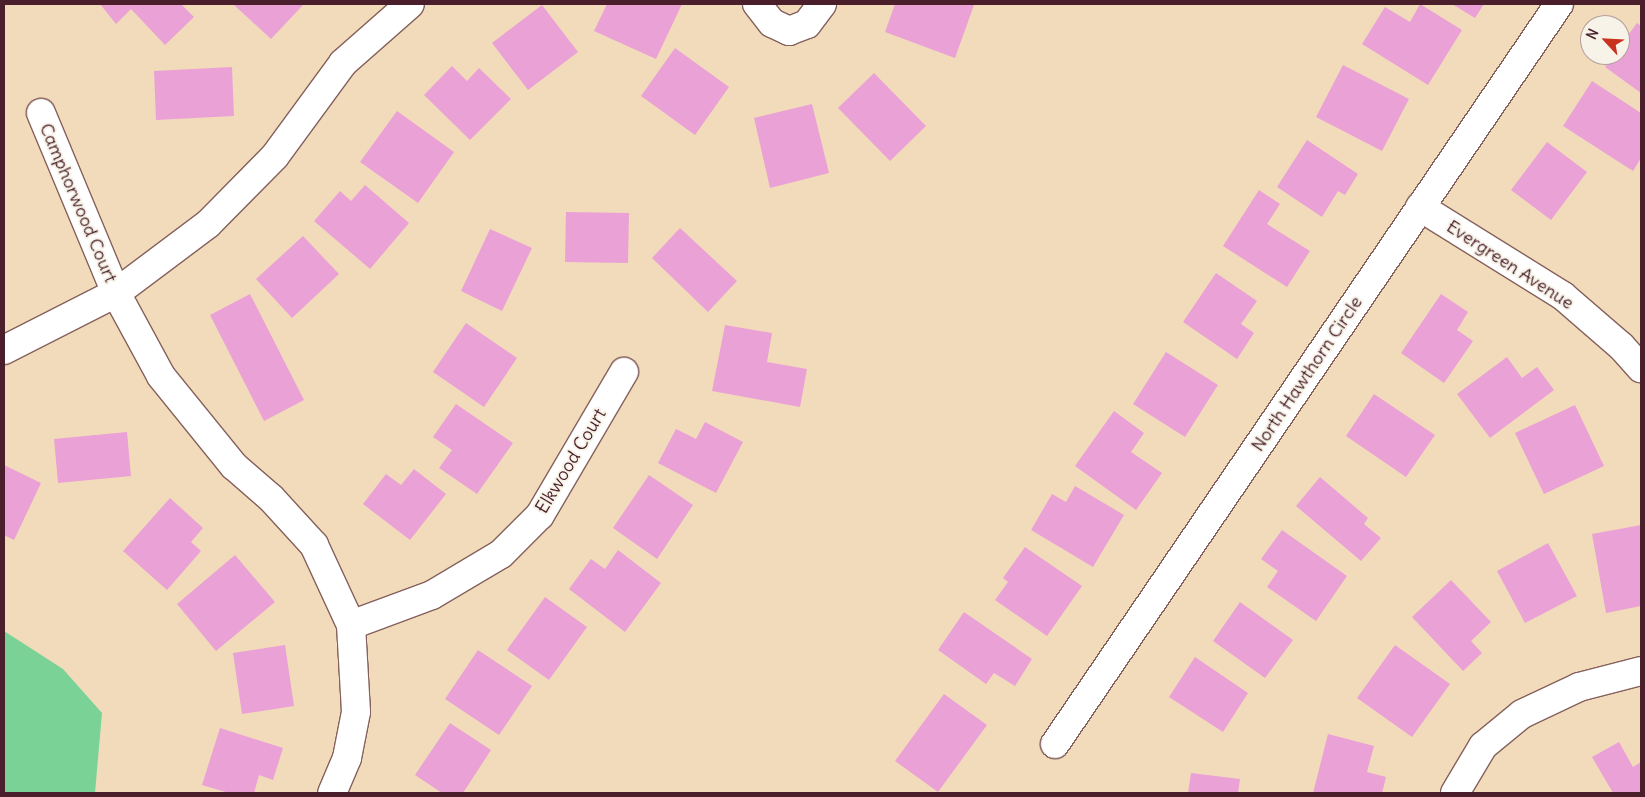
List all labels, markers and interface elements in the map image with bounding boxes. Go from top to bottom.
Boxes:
north arrow [1580,15,1630,65]
text: N [1582,26,1603,42]
street label: Camphorwood Court [35,120,121,286]
street label: Evergreen Avenue [1442,216,1578,314]
street label: North Hawthorn Circle [1247,292,1367,456]
street label: Elkwood Court [531,405,611,517]

